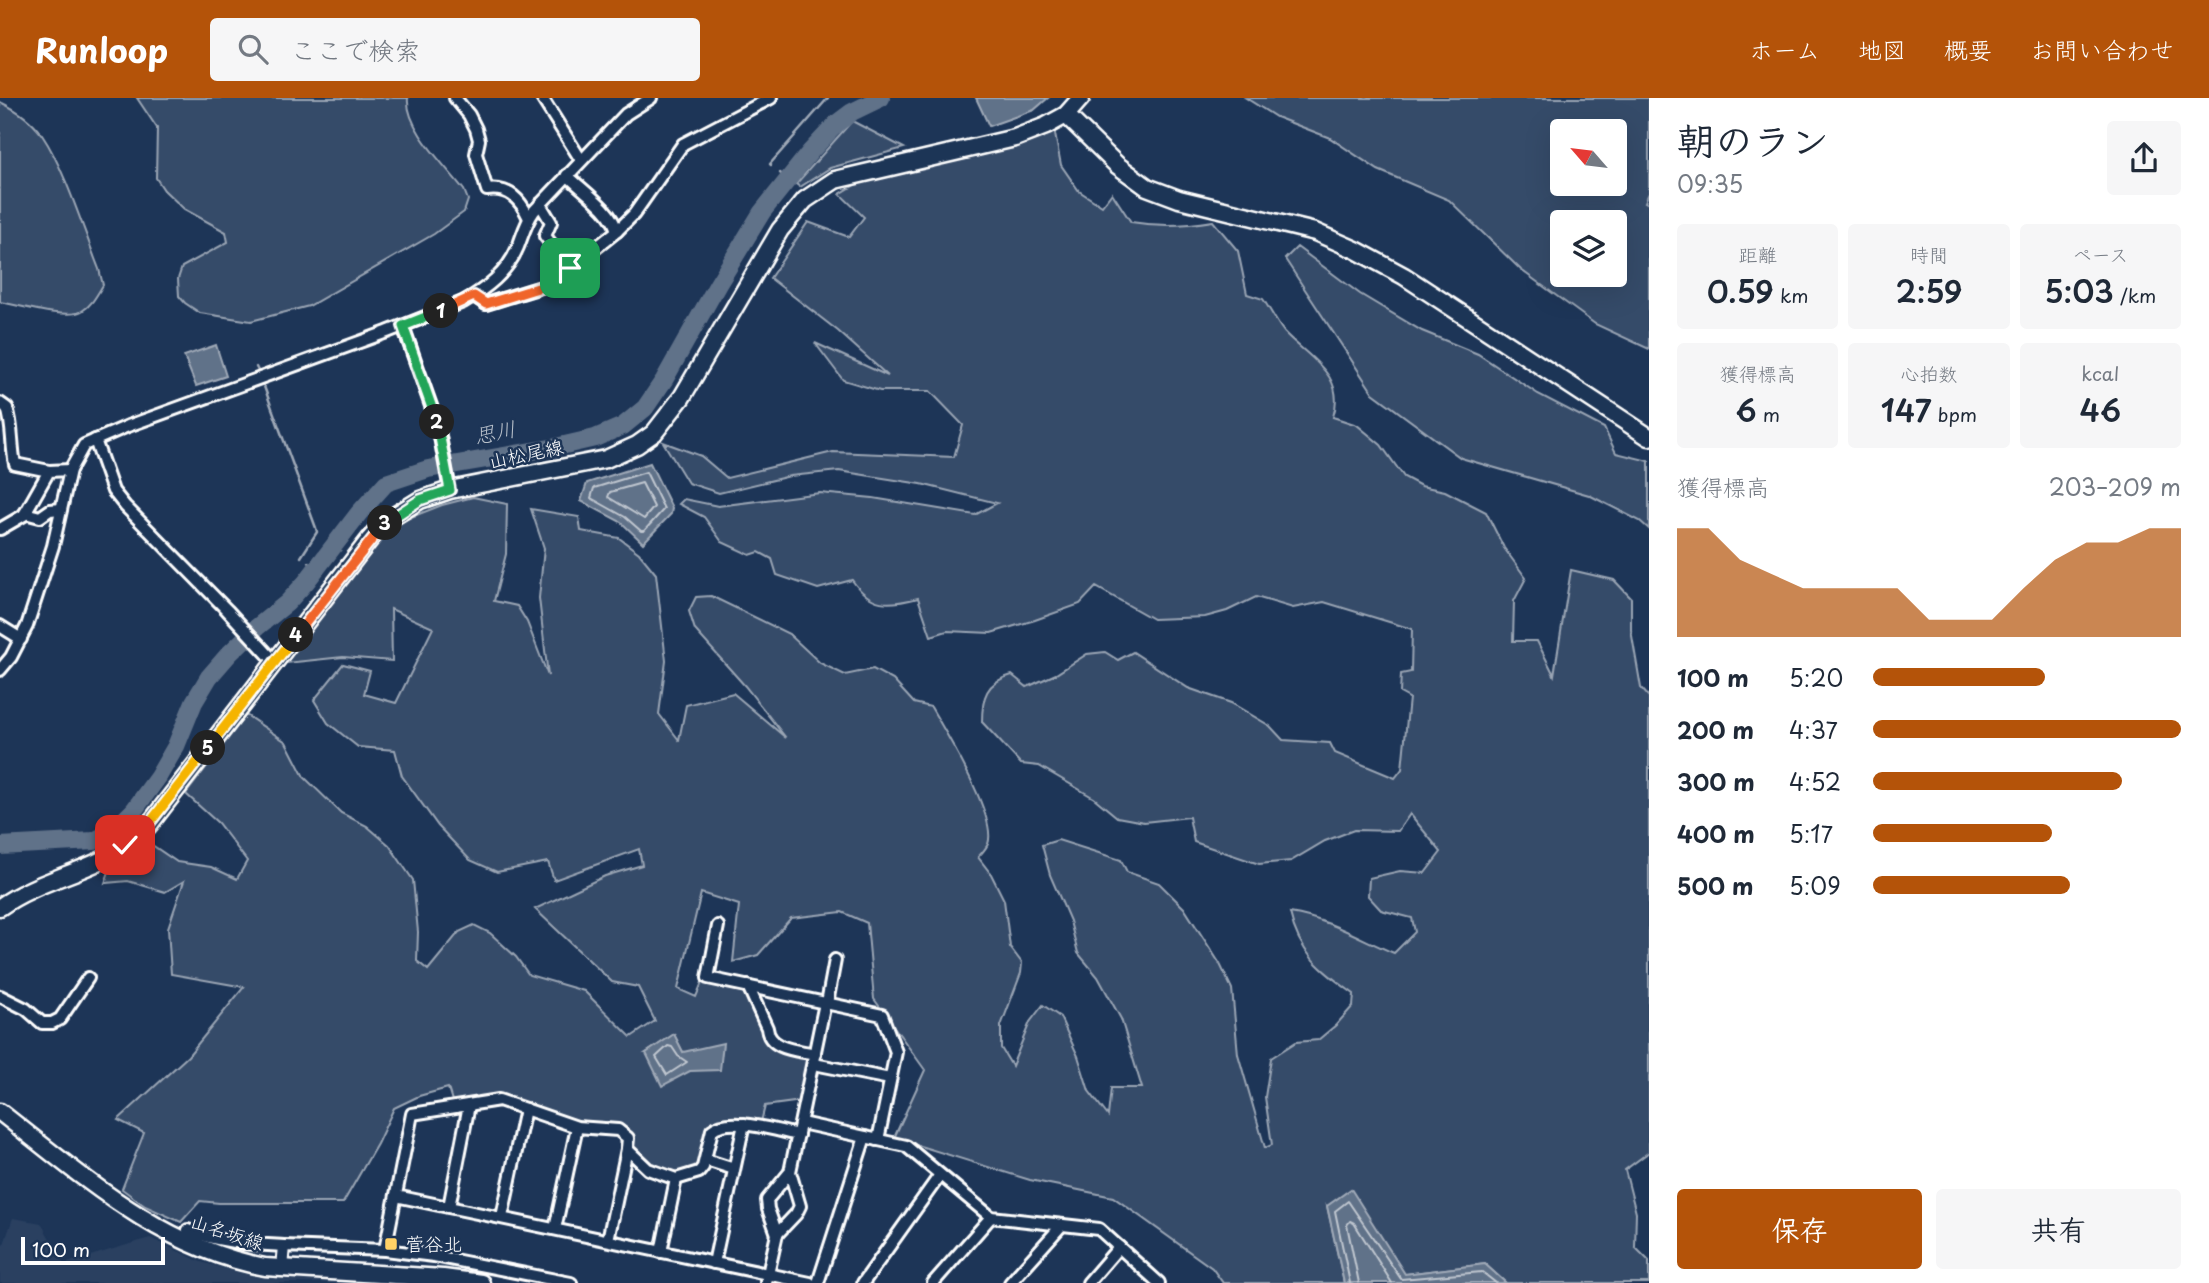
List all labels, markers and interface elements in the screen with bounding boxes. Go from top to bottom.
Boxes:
search box [210,18,700,81]
text: Runloop [35,24,168,74]
icon: search [234,30,272,68]
text: ここで検索 [290,30,420,69]
text: ホーム [1749,31,1820,67]
text: 地図 [1858,31,1906,67]
text: 概要 [1944,31,1992,67]
text: お問い合わせ [2030,31,2174,67]
text: 朝のラン [1677,111,1829,168]
north arrow [1550,119,1628,196]
map controls [1550,119,1627,287]
button: share [2107,121,2181,195]
text: 09:35 [1677,166,1743,201]
button: layers [1550,210,1627,287]
pin [540,238,600,298]
text: 距離 [1739,240,1777,268]
text: 時間 [1910,240,1948,268]
text: ペース [2072,240,2128,268]
icon: arrive [551,249,589,287]
text: 0.59 [1707,268,1774,313]
text: 2:59 [1896,268,1962,313]
text: 5:03 [2044,268,2114,313]
text: km [1774,281,1809,309]
text: /km [2114,281,2156,309]
pin: 1 [424,294,458,328]
text: 1 [436,296,445,324]
text: 獲得標高 [1720,359,1796,387]
text: 心拍数 [1900,359,1958,387]
text: kcal [2081,359,2119,387]
text: 6 [1735,387,1756,432]
text: 147 [1881,387,1932,432]
text: 46 [2080,387,2121,432]
text: m [1756,400,1780,428]
text: bpm [1932,400,1977,428]
pin: 2 [420,404,454,440]
text: 2 [430,407,443,435]
water label: 思川 [471,411,518,451]
street label: 山松尾線 [486,431,566,475]
text: 獲得標高 [1677,469,1769,504]
text: 203–209 m [2049,469,2181,504]
pin: 3 [368,506,402,540]
text: 3 [378,508,391,536]
pin: 4 [278,618,314,652]
text: 4 [289,620,302,648]
text: 100 m [1677,660,1749,695]
text: 5:20 [1789,660,1843,695]
text: 200 m [1677,712,1754,747]
text: 4:37 [1789,712,1838,747]
pin: 5 [190,730,226,766]
text: 5 [201,733,214,761]
text: 300 m [1677,764,1755,799]
text: 4:52 [1789,764,1841,799]
pin [95,815,155,875]
text: 400 m [1677,816,1755,851]
text: 5:17 [1789,816,1833,851]
icon: check [106,826,144,864]
text: 500 m [1677,868,1754,903]
text: 5:09 [1789,868,1841,903]
button: 保存 [1677,1189,1922,1269]
button: 共有 [1936,1189,2181,1269]
street label: 山名坂線 [187,1206,268,1256]
place label: 菅谷北 [405,1229,462,1257]
scale bar [21,1234,164,1266]
text: 100 m [32,1235,90,1263]
marker: 菅谷北 [383,1236,399,1252]

